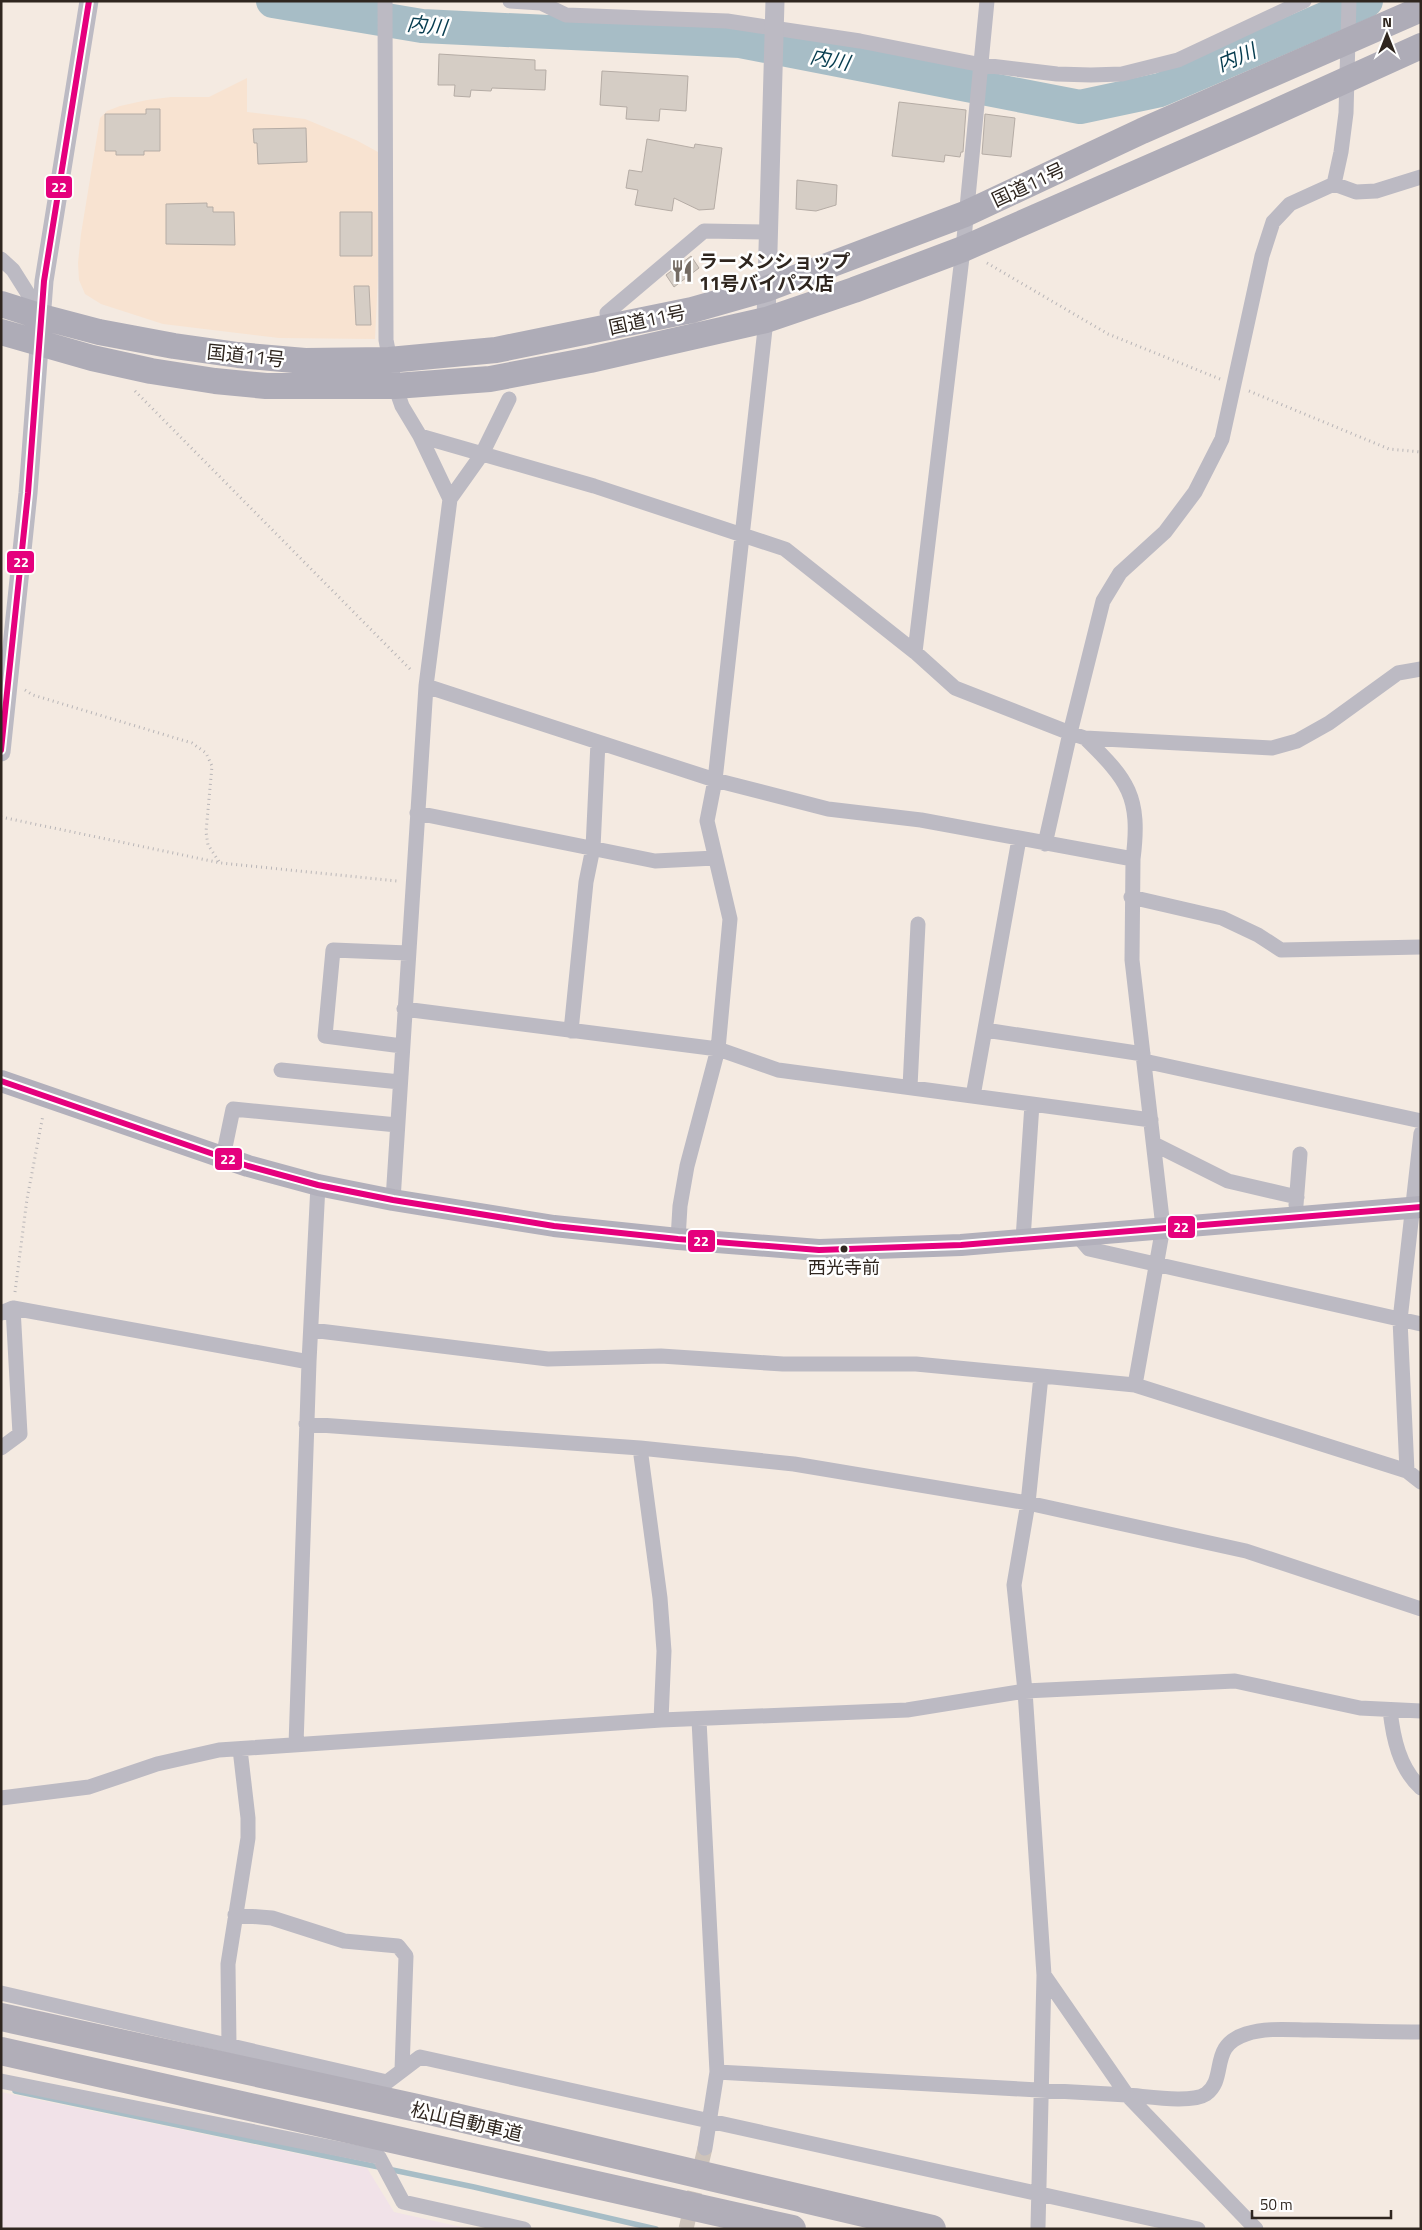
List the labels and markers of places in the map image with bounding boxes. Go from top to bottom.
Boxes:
place label: ラーメンショップ 11号バイパス店 [699,246,850,297]
restaurant icon: ラーメンショップ 11号バイパス店 [669,258,695,284]
marker: 西光寺前 [839,1244,849,1254]
place label: 西光寺前 [808,1254,880,1281]

